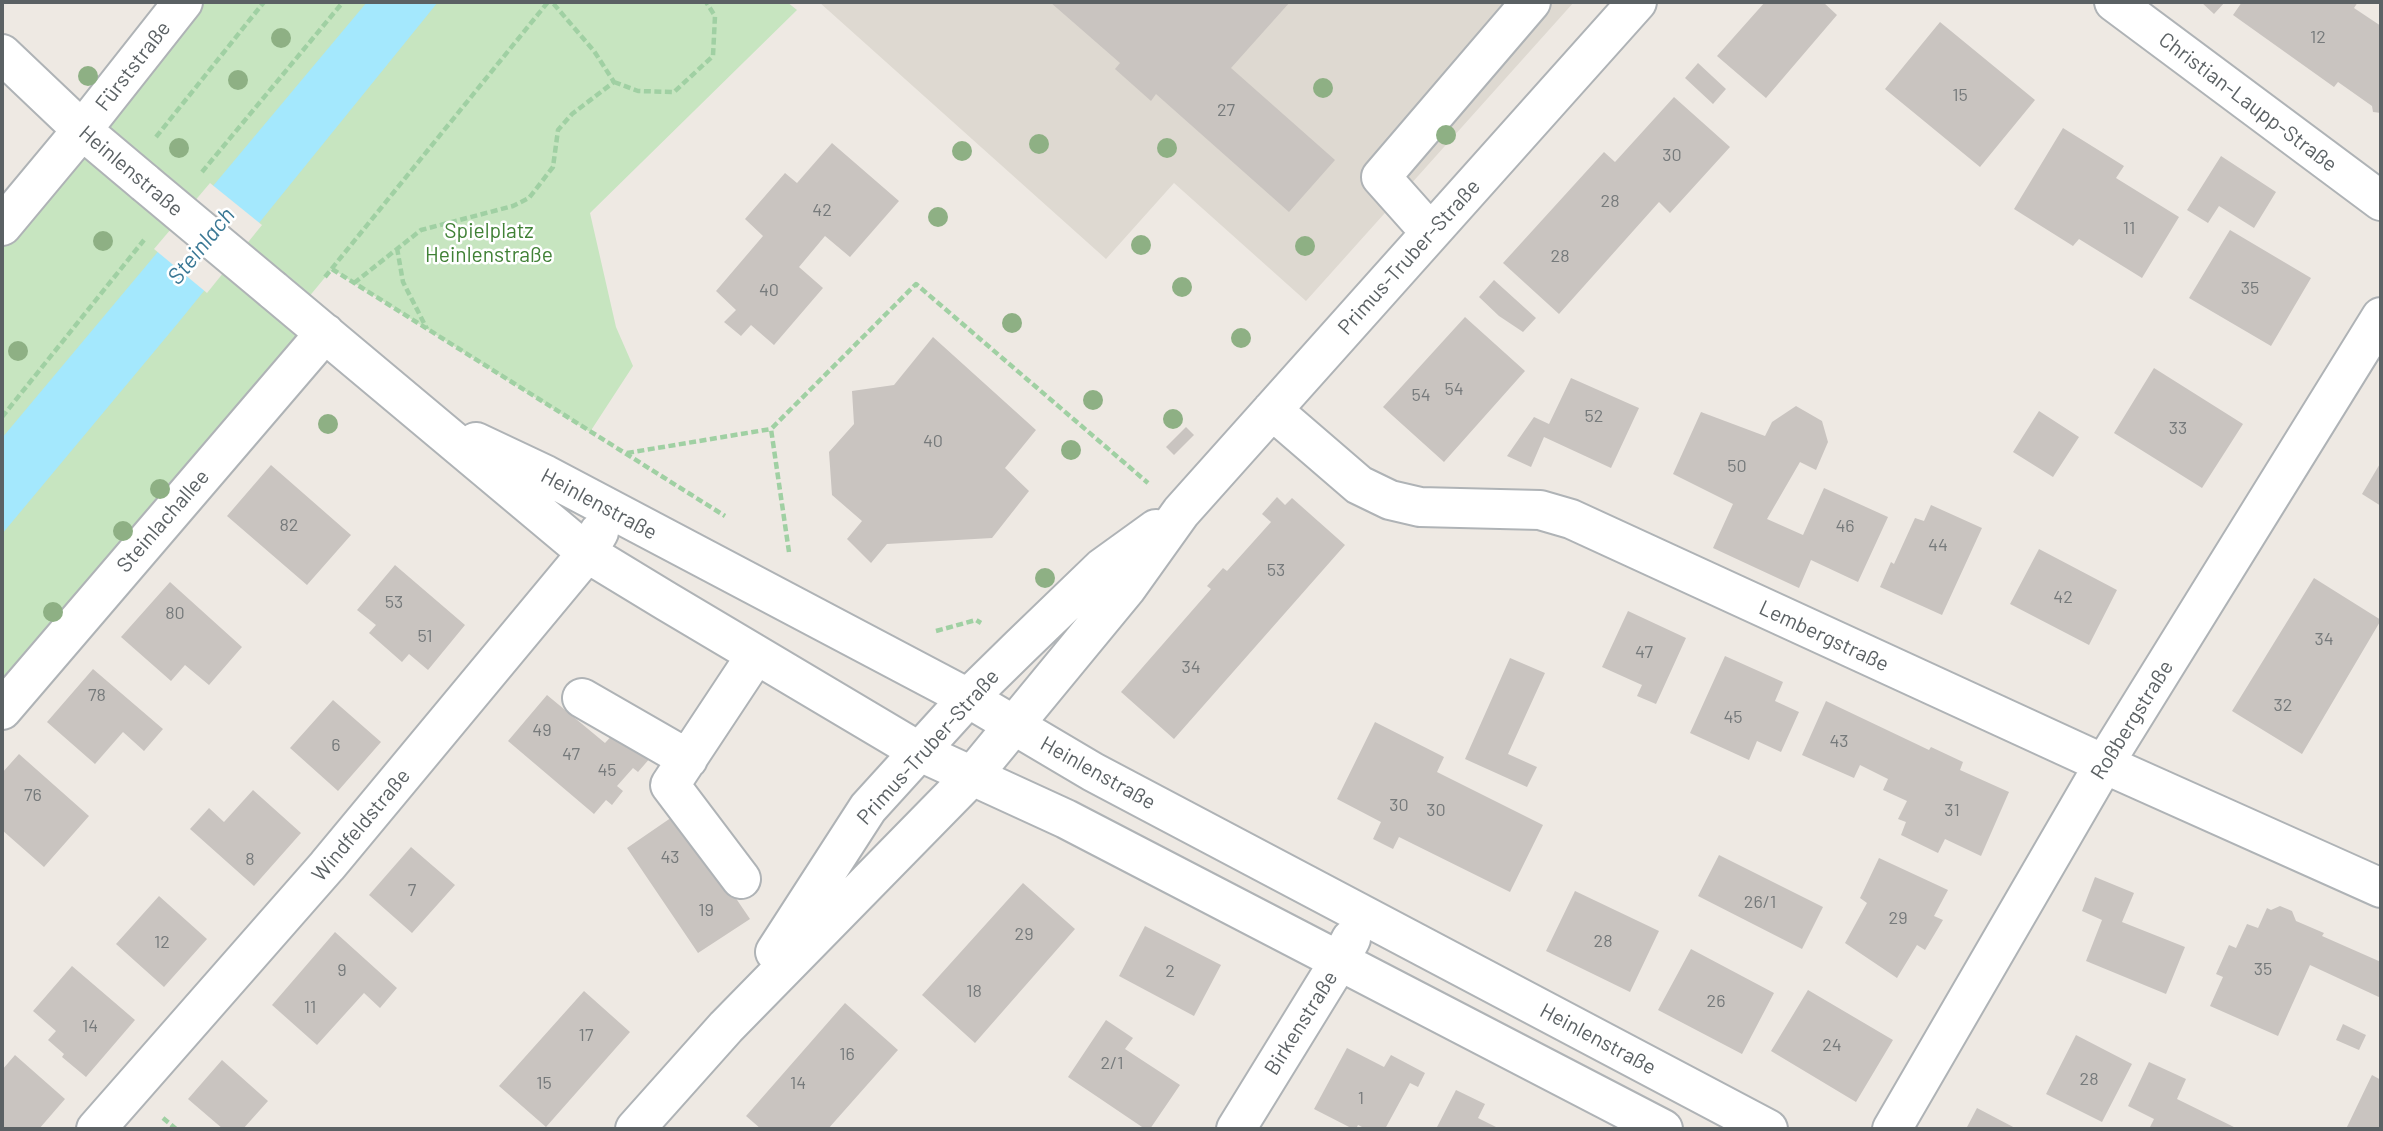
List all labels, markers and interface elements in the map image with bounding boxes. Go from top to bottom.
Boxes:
street label: Fürststraße [90,16,176,116]
house number: 12 [2310,26,2326,48]
street label: Christian-Laupp-Straße [2154,27,2342,177]
house number: 15 [1952,84,1968,106]
house number: 27 [1217,99,1235,121]
street label: Heinlenstraße [74,120,188,222]
house number: 30 [1662,144,1682,166]
street label: Primus-Truber-Straße [1333,174,1485,340]
house number: 28 [1600,190,1620,212]
house number: 42 [812,199,832,221]
water label: Steinlach [162,202,240,290]
house number: 11 [2123,217,2135,239]
park label: Spielplatz Heinlenstraße [425,218,553,268]
house number: 28 [1550,245,1570,267]
house number: 35 [2241,277,2259,299]
house number: 40 [759,279,779,301]
house number: 54 [1444,378,1464,400]
house number: 54 [1411,384,1431,406]
house number: 52 [1585,405,1603,427]
house number: 33 [2169,417,2187,439]
house number: 40 [923,430,943,452]
house number: 50 [1727,455,1747,477]
street label: Heinlenstraße [537,463,661,545]
street label: Steinlachallee [111,464,215,578]
house number: 82 [279,514,299,536]
house number: 46 [1835,515,1855,537]
house number: 44 [1928,534,1948,556]
house number: 53 [1267,559,1285,581]
house number: 42 [2053,586,2073,608]
house number: 53 [385,591,403,613]
street label: Lembergstraße [1755,595,1893,677]
house number: 80 [165,602,185,624]
house number: 51 [417,625,433,647]
house number: 34 [2314,628,2334,650]
house number: 47 [1635,641,1653,663]
house number: 34 [1181,656,1201,678]
street label: Roßbergstraße [2085,656,2179,784]
street label: Primus-Truber-Straße [852,664,1004,830]
house number: 78 [88,684,106,706]
house number: 32 [2274,694,2292,716]
house number: 45 [1723,706,1743,728]
house number: 49 [532,719,552,741]
house number: 43 [1829,730,1849,752]
street label: Heinlenstraße [1036,731,1160,815]
house number: 6 [331,734,341,756]
house number: 47 [562,743,580,765]
house number: 45 [597,759,617,781]
street label: Windfeldstraße [307,764,415,886]
house number: 76 [24,784,42,806]
house number: 30 [1389,794,1409,816]
house number: 30 [1426,799,1446,821]
house number: 31 [1944,799,1960,821]
house number: 43 [660,846,680,868]
house number: 8 [245,848,255,870]
house number: 7 [408,879,416,901]
house number: 26/1 [1744,891,1776,913]
house number: 19 [698,899,714,921]
house number: 29 [1888,907,1908,929]
house number: 29 [1014,923,1034,945]
house number: 28 [1593,930,1613,952]
house number: 12 [154,931,170,953]
house number: 35 [2254,958,2272,980]
house number: 9 [337,959,347,981]
house number: 2 [1165,960,1175,982]
street label: Birkenstraße [1259,966,1343,1080]
house number: 18 [966,980,982,1002]
house number: 26 [1707,990,1725,1012]
house number: 11 [304,996,316,1018]
street label: Heinlenstraße [1536,998,1660,1080]
house number: 14 [82,1015,98,1037]
house number: 17 [579,1024,593,1046]
house number: 24 [1822,1034,1842,1056]
house number: 16 [839,1043,855,1065]
house number: 2/1 [1100,1052,1124,1074]
house number: 28 [2079,1068,2099,1090]
house number: 15 [536,1072,552,1094]
house number: 14 [790,1072,806,1094]
house number: 1 [1358,1087,1364,1109]

